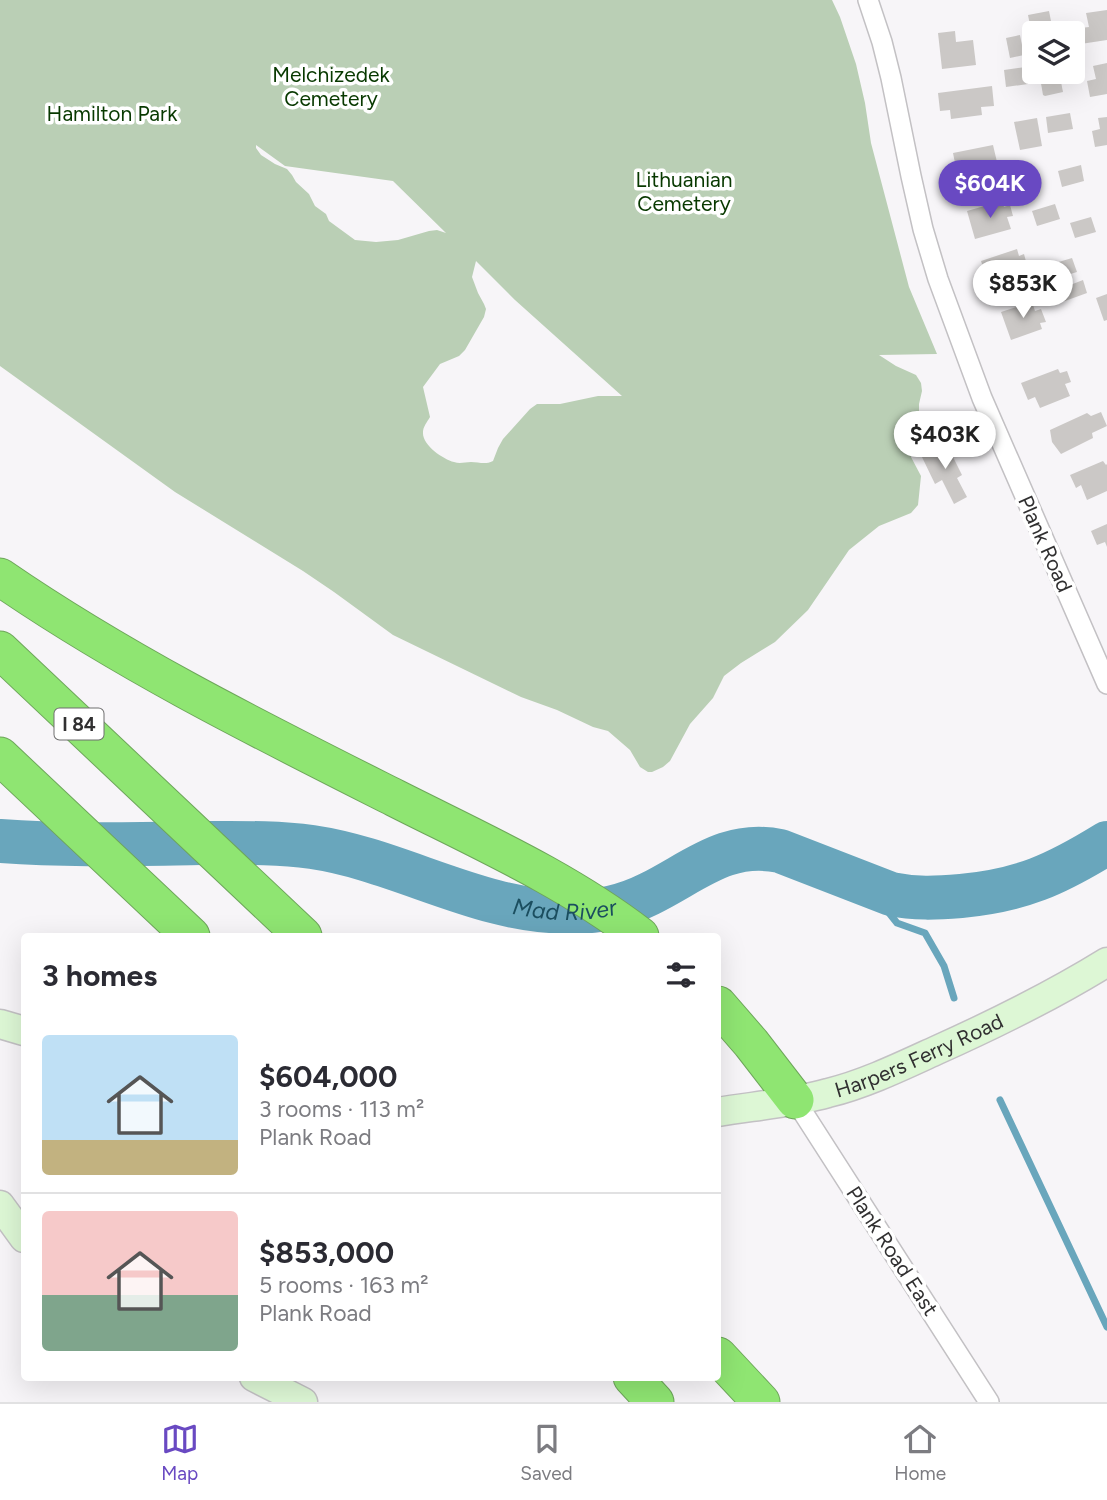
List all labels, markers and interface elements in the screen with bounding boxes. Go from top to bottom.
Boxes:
map controls [1022,21,1085,84]
button: layers [1022,21,1085,84]
park label: Melchizedek Cemetery [272,62,391,111]
park label: Hamilton Park [47,101,178,126]
pin: $604K [941,160,1039,220]
park label: Lithuanian Cemetery [636,167,732,216]
text: $604K [955,169,1025,197]
pin: $853K [974,260,1072,320]
text: $853K [989,269,1057,297]
pin: $403K [896,412,994,471]
text: $403K [910,420,980,448]
street label: Plank Road [1013,492,1078,596]
road number: I 84 [55,708,104,740]
water label: Mad River [511,892,621,926]
icon: filters [662,956,700,994]
text: 3 homes [42,957,157,994]
street label: Harpers Ferry Road [832,1008,1007,1103]
text: $604,000 [259,1058,397,1095]
icon: home [98,1063,182,1147]
text: 3 rooms · 113 m² [259,1095,424,1123]
text: Plank Road [259,1123,372,1151]
street label: Plank Road East [841,1181,944,1320]
text: $853,000 [259,1234,394,1271]
icon: home [98,1239,182,1323]
text: 5 rooms · 163 m² [259,1271,428,1299]
text: Plank Road [259,1299,372,1327]
tab: Map [161,1420,199,1485]
tab: Saved [520,1420,573,1485]
tab: Home [894,1420,946,1485]

